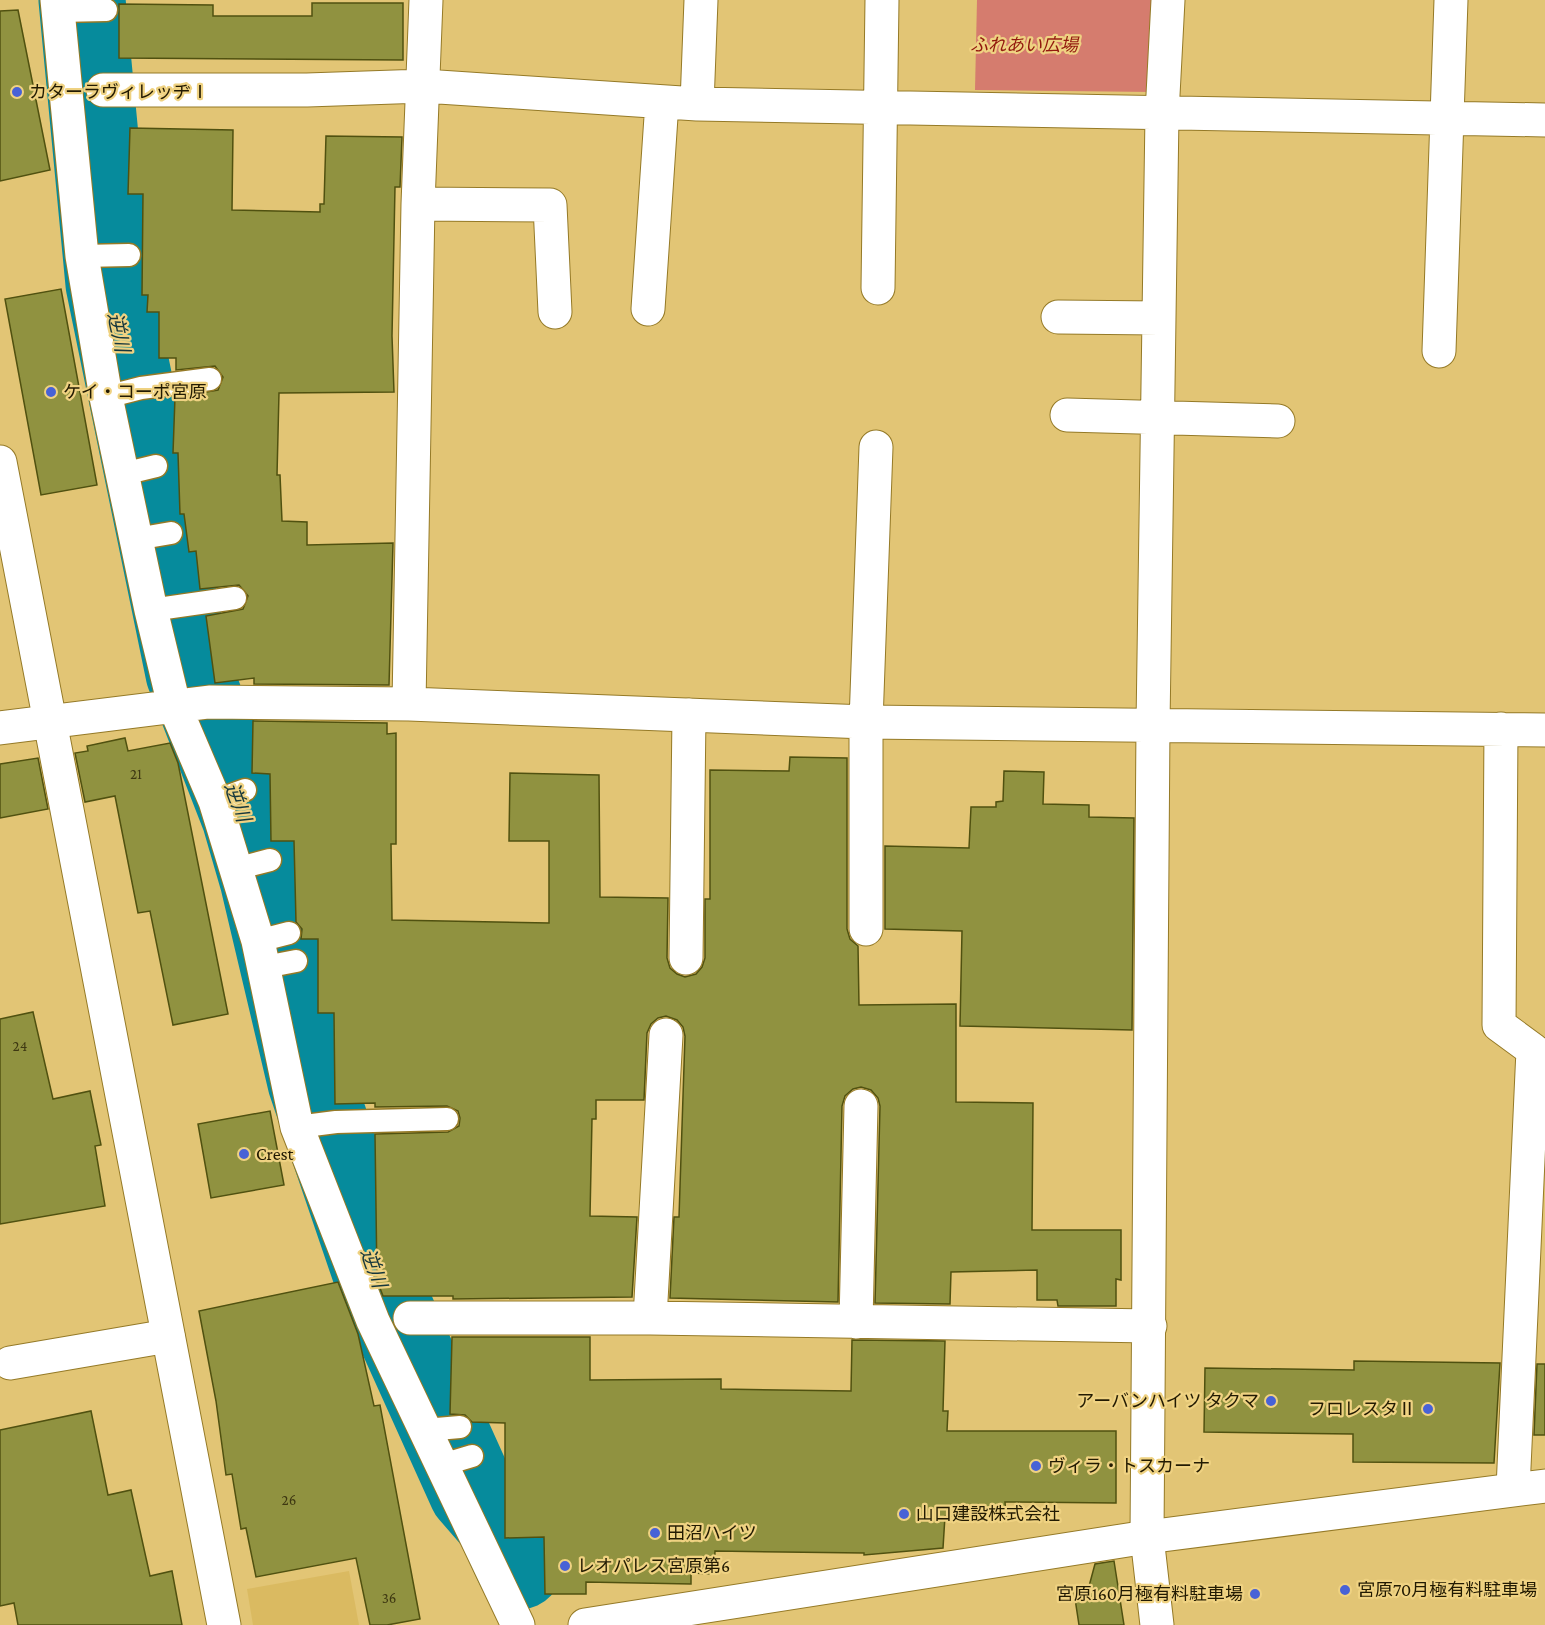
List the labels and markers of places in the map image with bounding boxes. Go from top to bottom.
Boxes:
place label: カターラヴィレッヂⅠ [29,82,209,102]
marker: カターラヴィレッヂⅠ [10,85,24,99]
place label: ケイ・コーポ宮原 [63,382,207,402]
marker: ケイ・コーポ宮原 [44,385,58,399]
place label: Crest [256,1144,295,1164]
marker: Crest [237,1147,251,1161]
place label: アーバンハイツ タクマ [1076,1391,1259,1411]
marker: アーバンハイツ タクマ [1264,1394,1278,1408]
place label: フロレスタⅡ [1308,1399,1416,1419]
marker: フロレスタⅡ [1421,1402,1435,1416]
place label: ヴィラ・トスカーナ [1048,1456,1210,1476]
marker: ヴィラ・トスカーナ [1029,1459,1043,1473]
place label: 山口建設株式会社 [916,1504,1060,1524]
marker: 山口建設株式会社 [897,1507,911,1521]
place label: 田沼ハイツ [667,1523,757,1543]
marker: 田沼ハイツ [648,1526,662,1540]
place label: レオパレス宮原第6 [577,1556,730,1576]
marker: レオパレス宮原第6 [558,1559,572,1573]
place label: 宮原70月極有料駐車場 [1357,1580,1537,1600]
marker: 宮原70月極有料駐車場 [1338,1583,1352,1597]
place label: 宮原160月極有料駐車場 [1056,1584,1243,1604]
marker: 宮原160月極有料駐車場 [1248,1587,1262,1601]

